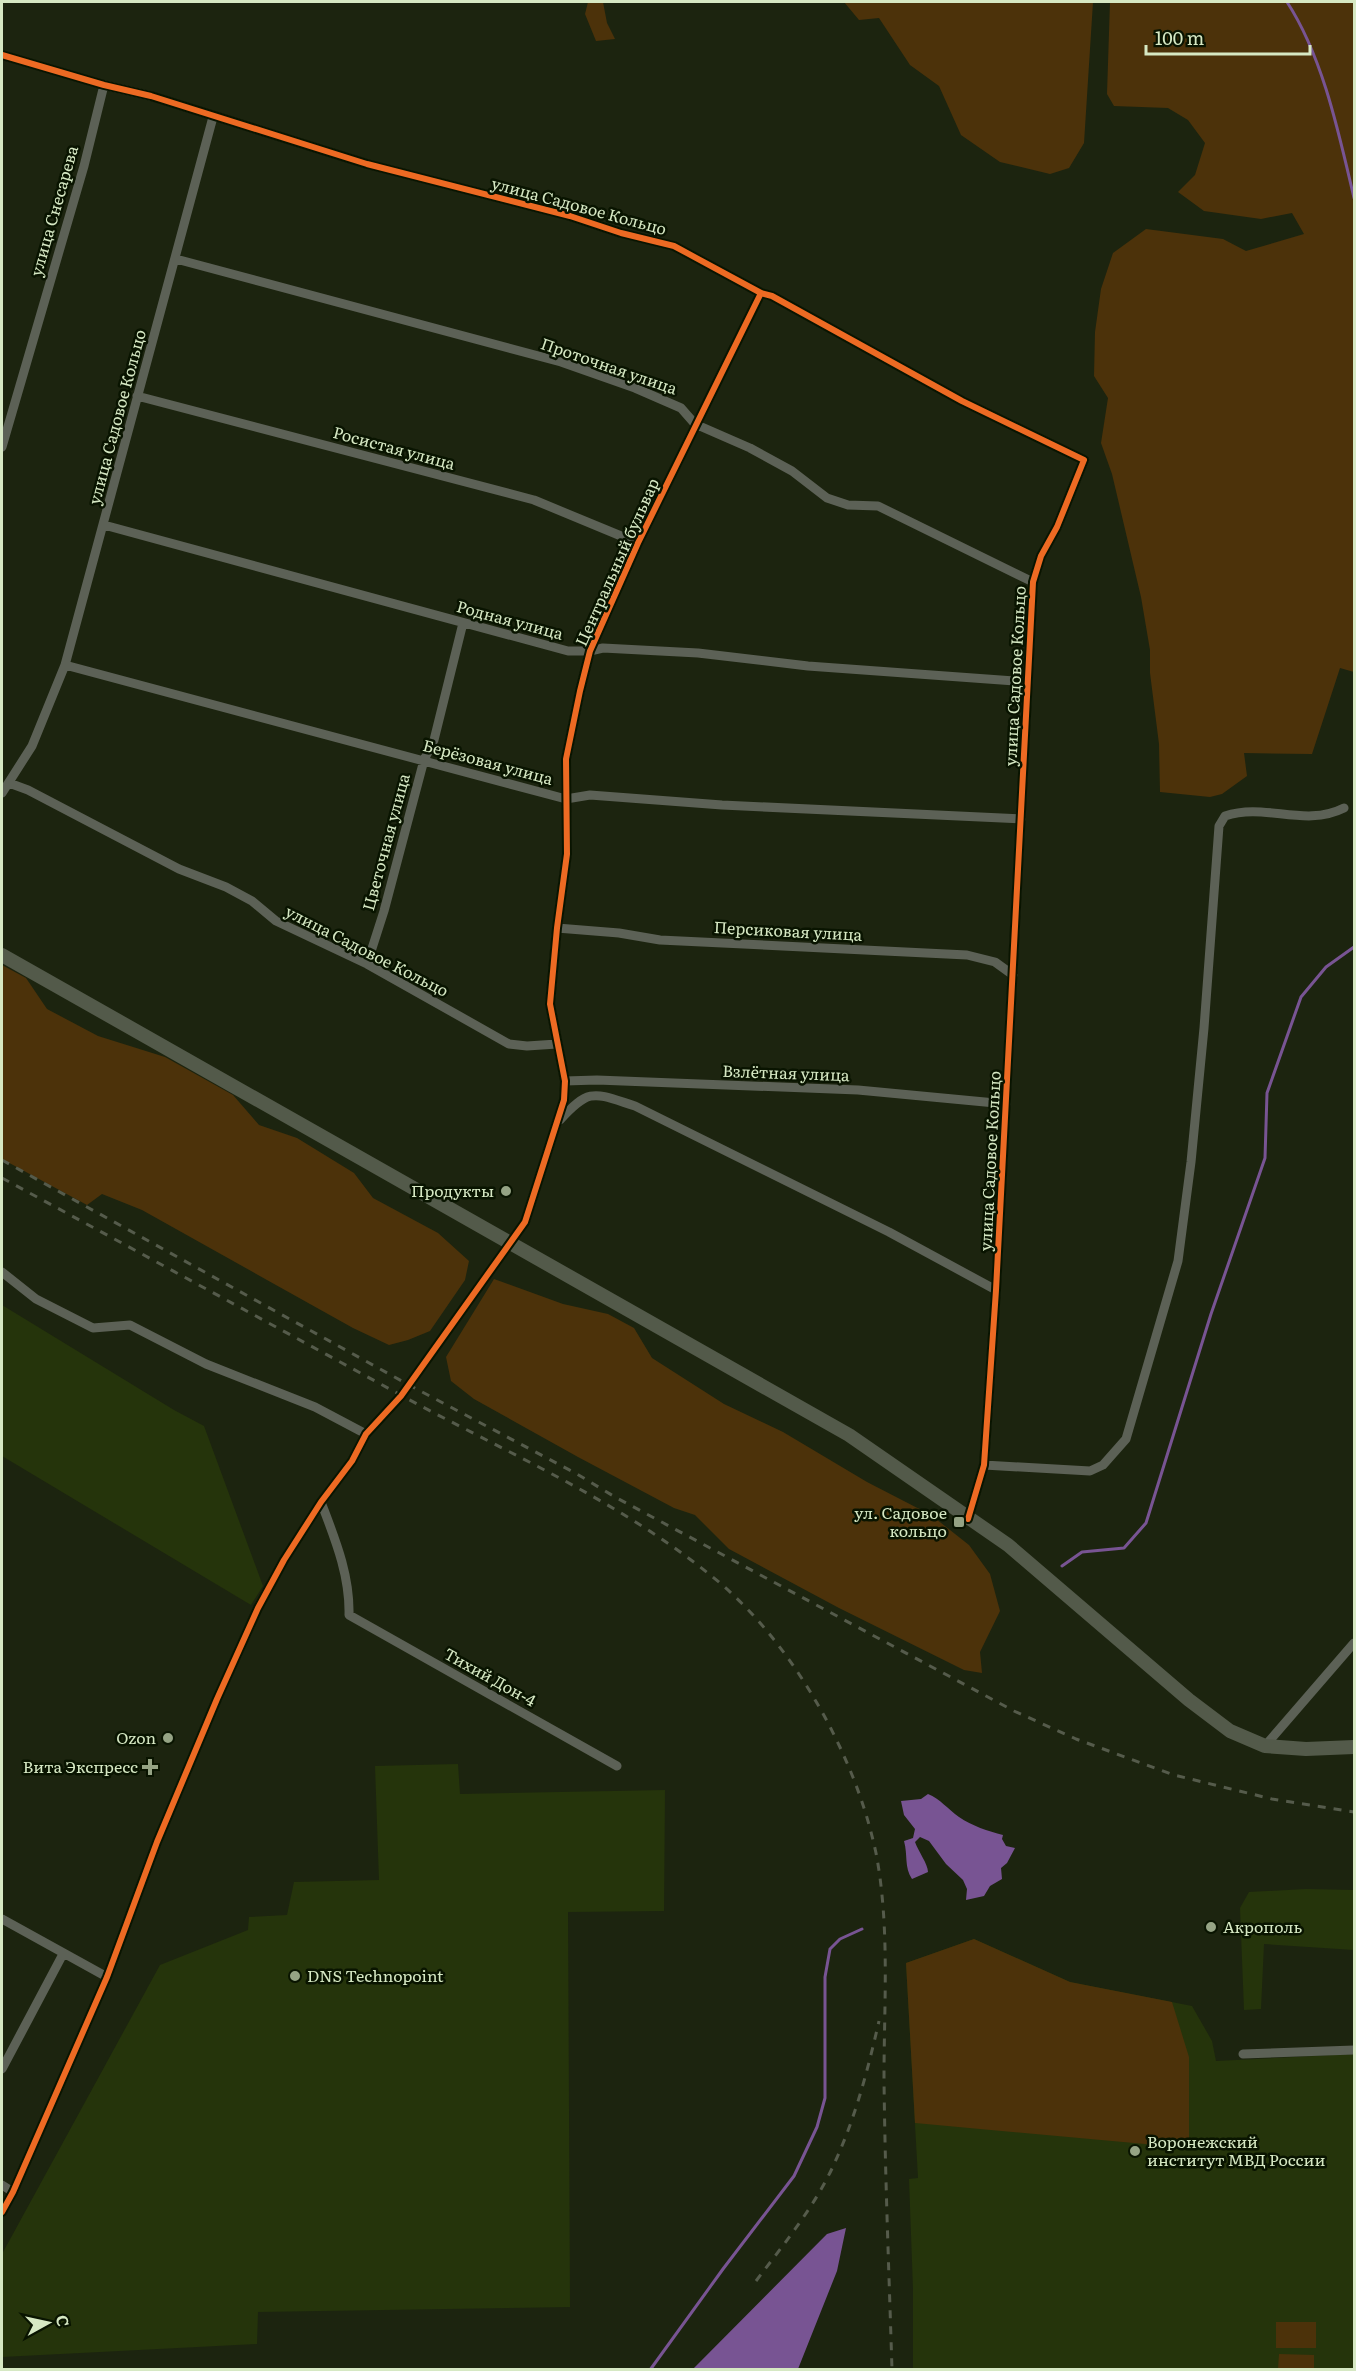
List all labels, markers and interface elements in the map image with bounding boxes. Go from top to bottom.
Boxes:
scale bar [1146,18,1310,56]
text: 100 m [1155,24,1204,51]
street label: улица Снесарева [23,142,83,279]
street label: улица Садовое Кольцо [489,170,670,240]
street label: улица Садовое Кольцо [81,326,151,507]
street label: Проточная улица [538,330,681,400]
street label: Росистая улица [331,419,458,475]
street label: Центральный бульвар [568,474,664,649]
street label: улица Садовое Кольцо [997,585,1031,767]
street label: Родная улица [454,593,567,645]
street label: Берёзовая улица [420,732,556,790]
street label: Цветочная улица [355,770,415,913]
street label: улица Садовое Кольцо [282,898,453,1002]
street label: Персиковая улица [713,914,863,946]
street label: Взлётная улица [722,1058,850,1086]
street label: улица Садовое Кольцо [972,1070,1006,1252]
place label: Продукты [411,1178,494,1202]
marker: Продукты [499,1184,513,1198]
place label: ул. Садовое кольцо [854,1500,947,1542]
marker: ул. Садовое кольцо [952,1515,966,1529]
street label: Тихий Дон-4 [440,1641,541,1711]
place label: Ozon [116,1725,156,1749]
marker: Ozon [161,1731,175,1745]
place label: Вита Экспресс [23,1754,138,1778]
marker: Вита Экспресс [143,1760,157,1774]
place label: Акрополь [1223,1914,1302,1938]
marker: Акрополь [1204,1920,1218,1934]
place label: DNS Technopoint [307,1963,444,1987]
marker: DNS Technopoint [288,1969,302,1983]
place label: Воронежский институт МВД России [1147,2129,1325,2171]
marker: Воронежский институт МВД России [1128,2144,1142,2158]
north arrow [18,2293,78,2353]
text: С [51,2313,77,2328]

